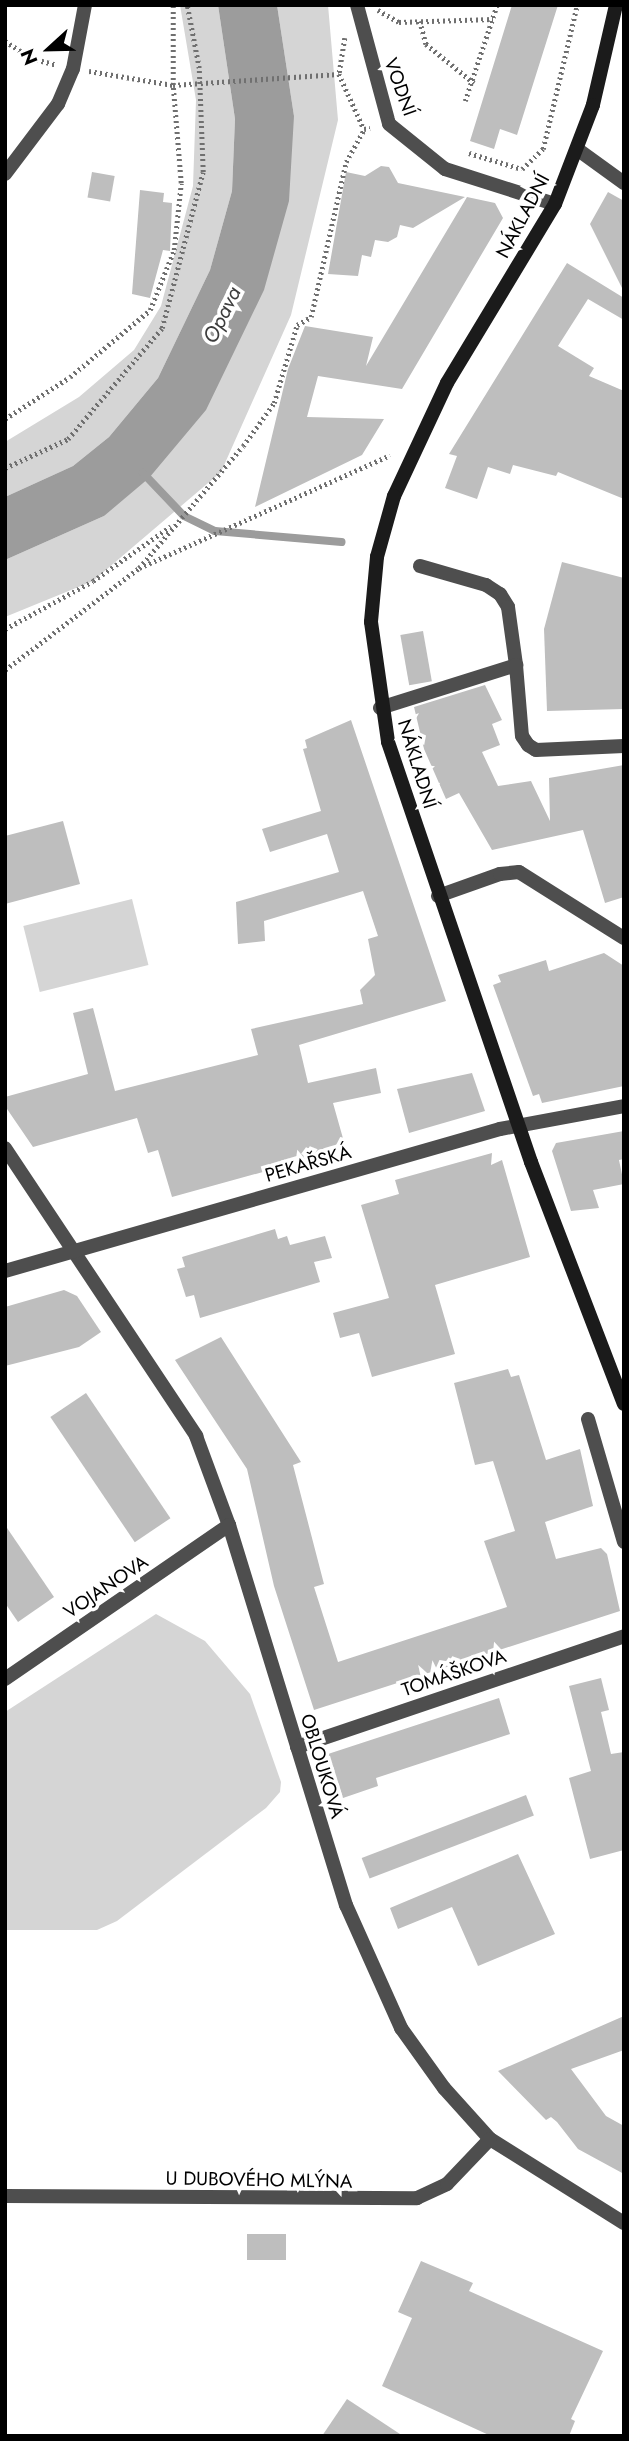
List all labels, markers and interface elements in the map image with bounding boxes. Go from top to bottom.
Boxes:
north arrow [14,14,84,84]
text: N [14,45,44,69]
street label: VODNÍ [379,55,421,119]
street label: NÁKLADNÍ [491,170,555,262]
water label: Opava [198,283,246,347]
street label: NÁKLADNÍ [393,717,441,811]
street label: PEKAŘSKÁ [262,1141,354,1187]
street label: VOJANOVA [60,1551,152,1623]
street label: TOMÁŠKOVA [399,1645,509,1701]
street label: OBLOUKOVÁ [295,1711,349,1821]
street label: U DUBOVÉHO MLÝNA [166,2167,352,2193]

